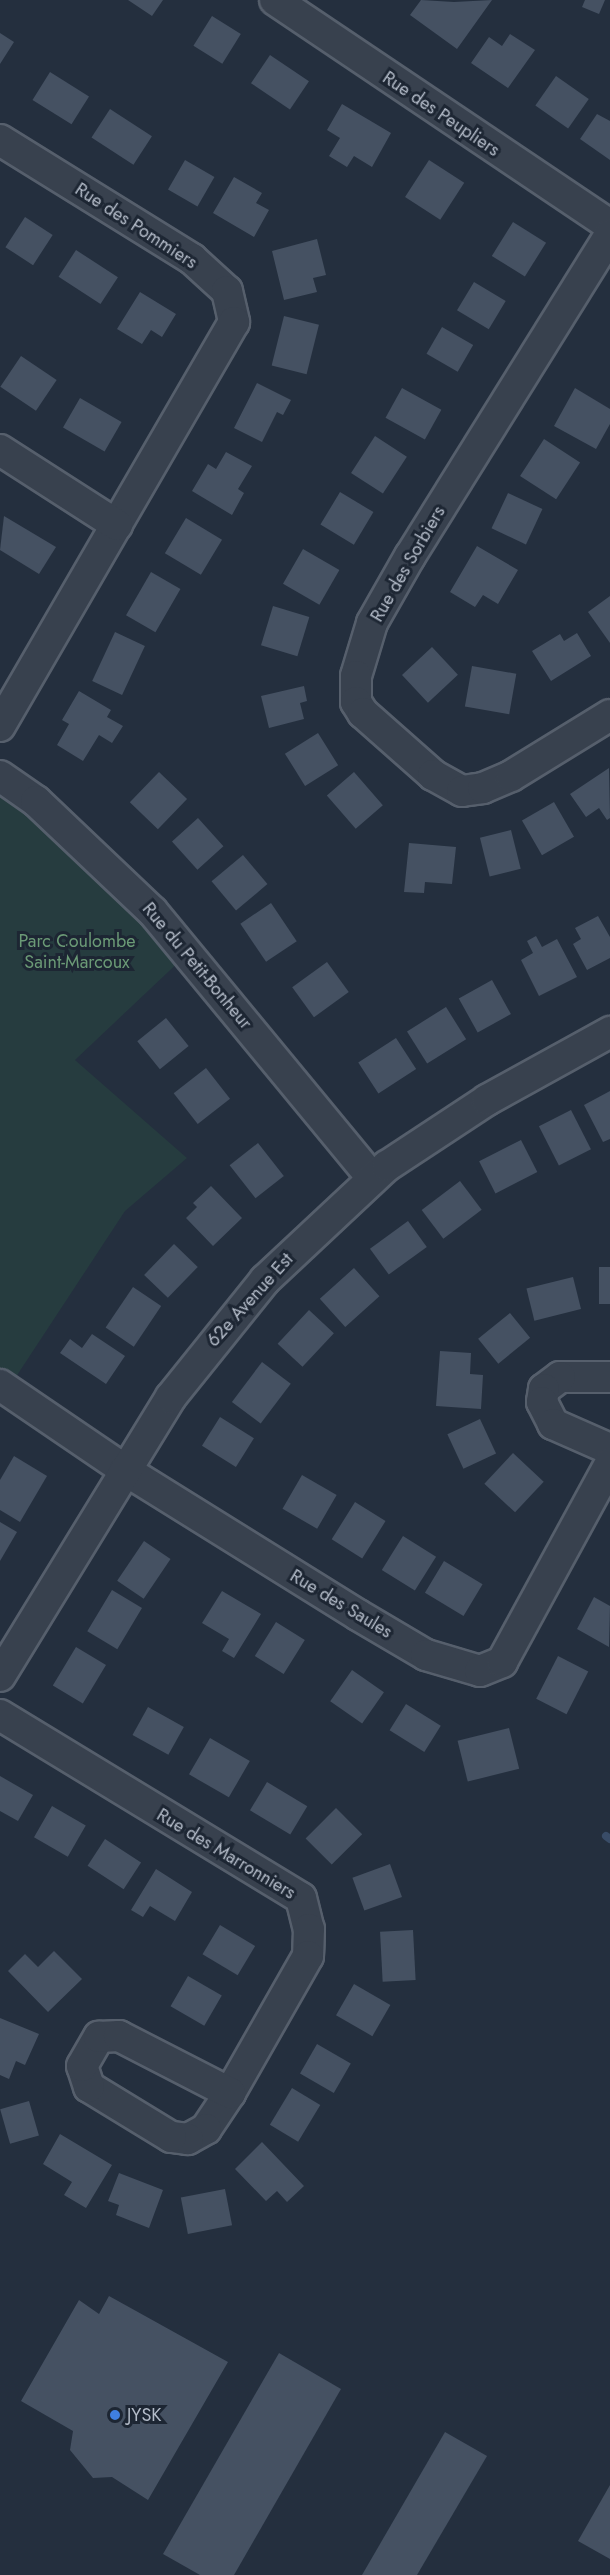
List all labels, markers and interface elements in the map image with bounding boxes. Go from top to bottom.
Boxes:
street label: Rue des Peupliers [379,67,503,161]
street label: Rue des Pommiers [71,179,201,273]
street label: Rue des Sorbiers [366,502,450,626]
street label: Rue du Petit-Bonheur [138,898,256,1034]
park label: Parc Coulombe Saint-Marcoux [18,931,136,974]
street label: 62e Avenue Est [202,1249,298,1351]
street label: Rue des Saules [286,1565,396,1643]
street label: Rue des Marronniers [153,1804,299,1904]
place label: JYSK [127,2404,161,2426]
marker: JYSK [108,2408,122,2422]

